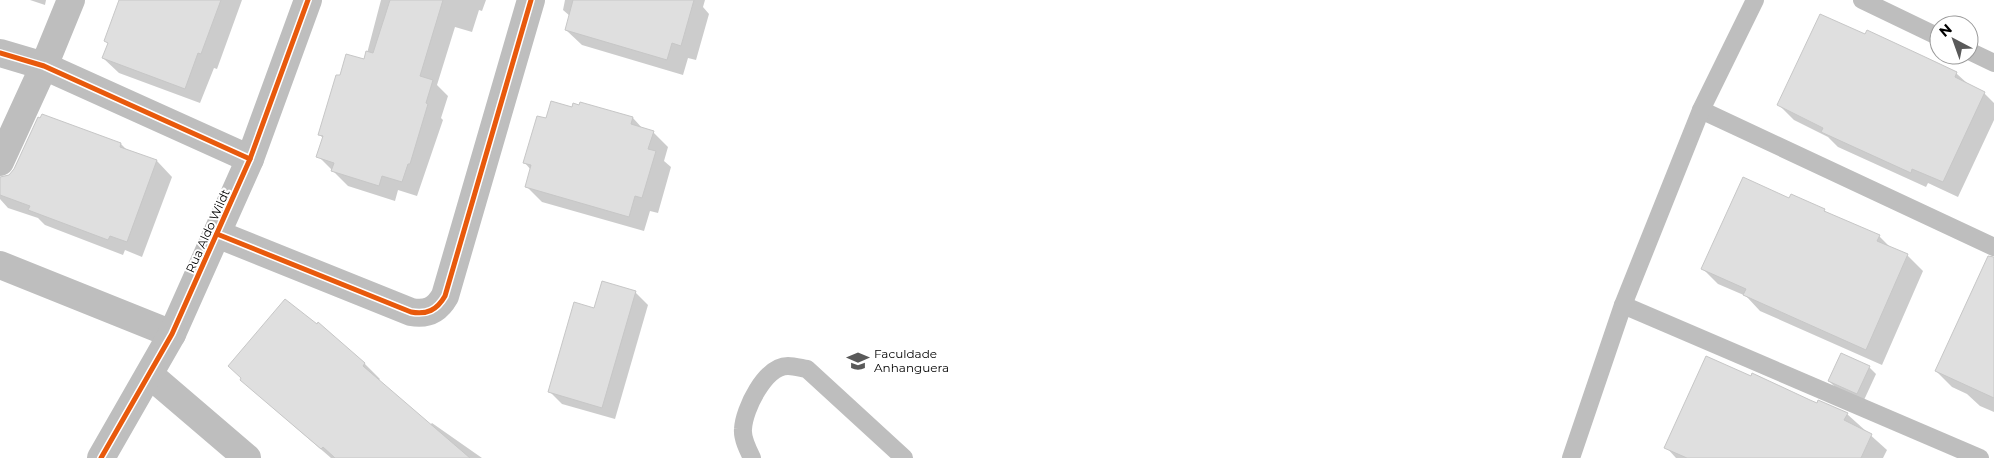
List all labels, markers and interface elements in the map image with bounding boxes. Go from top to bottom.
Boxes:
north arrow [1929,15,1979,65]
text: N [1935,20,1956,41]
street label: Rua Aldo Wildt [182,186,233,275]
place label: Faculdade Anhanguera [874,346,949,375]
school or university icon: Faculdade Anhanguera [845,348,871,374]

